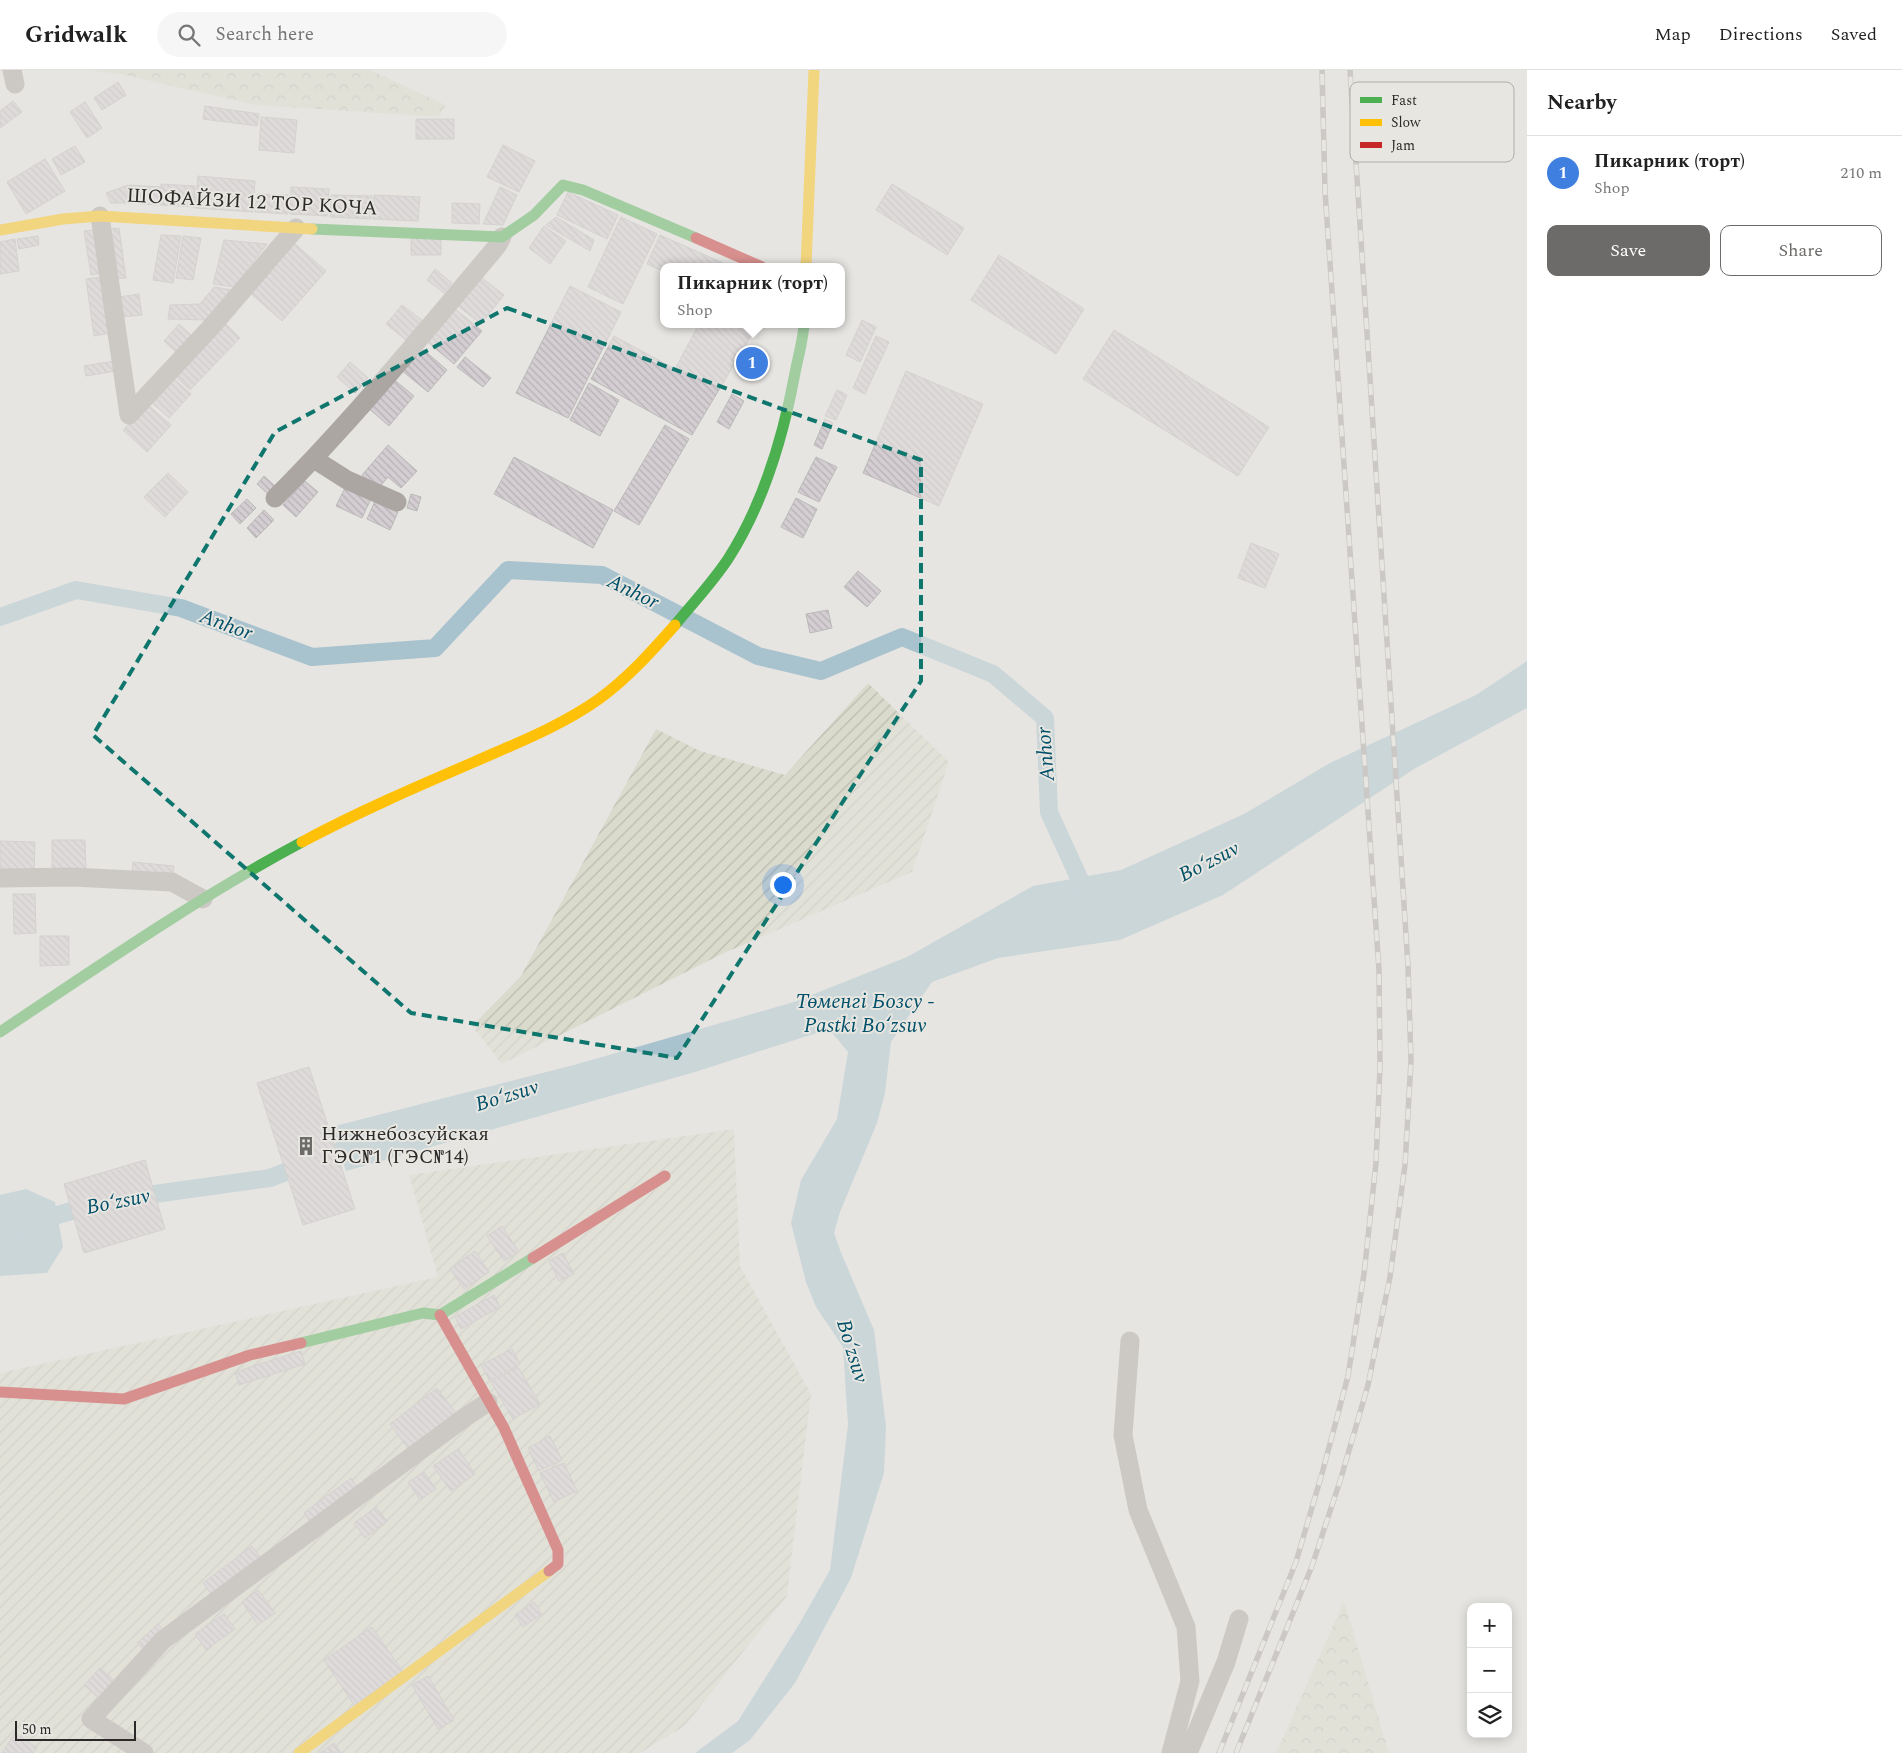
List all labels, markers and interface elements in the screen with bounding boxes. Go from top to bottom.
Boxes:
search box [157,12,507,57]
text: Gridwalk [25,17,127,53]
text: Search here [215,20,314,49]
icon: search [175,21,203,49]
text: Map [1655,21,1691,48]
text: Directions [1719,21,1803,48]
text: Saved [1831,21,1877,48]
legend [1350,82,1514,162]
text: Nearby [1547,87,1617,119]
text: Fast [1391,90,1417,111]
text: Slow [1391,112,1421,133]
text: Jam [1391,135,1415,156]
text: Пикарник (торт) [1594,147,1745,176]
text: 1 [1559,161,1567,185]
text: 210 m [1840,161,1882,185]
text: Shop [1594,176,1630,200]
street label: ШОФАЙЗИ 12 ТОР КОЧА [126,180,378,224]
button: Save [1547,225,1710,276]
button: Share [1720,225,1882,276]
popup [660,263,845,328]
text: Пикарник (торт) [677,269,828,298]
text: Shop [677,298,713,322]
pin: 1 [736,344,768,382]
water label: Anhor [601,565,665,619]
water label: Anhor [194,600,258,650]
water label: Anhor [1028,725,1064,783]
water label: Boʻzsuv [1173,833,1246,891]
your location [770,872,796,898]
water label: Төменгі Бозсу - Pastki Boʻzsuv [795,986,935,1042]
water label: Boʻzsuv [471,1071,543,1121]
place label: Нижнебозсуйская ГЭС№1 (ГЭС№14) [321,1119,489,1172]
building icon: Нижнебозсуйская ГЭС№1 (ГЭС№14) [295,1135,317,1157]
water label: Boʻzsuv [83,1180,153,1224]
water label: Boʻzsuv [827,1315,877,1387]
map controls [1467,1603,1512,1738]
button: + [1467,1603,1512,1648]
button: − [1467,1648,1512,1693]
button: layers [1467,1693,1512,1738]
scale bar [15,1718,136,1741]
text: 50 m [22,1719,52,1740]

